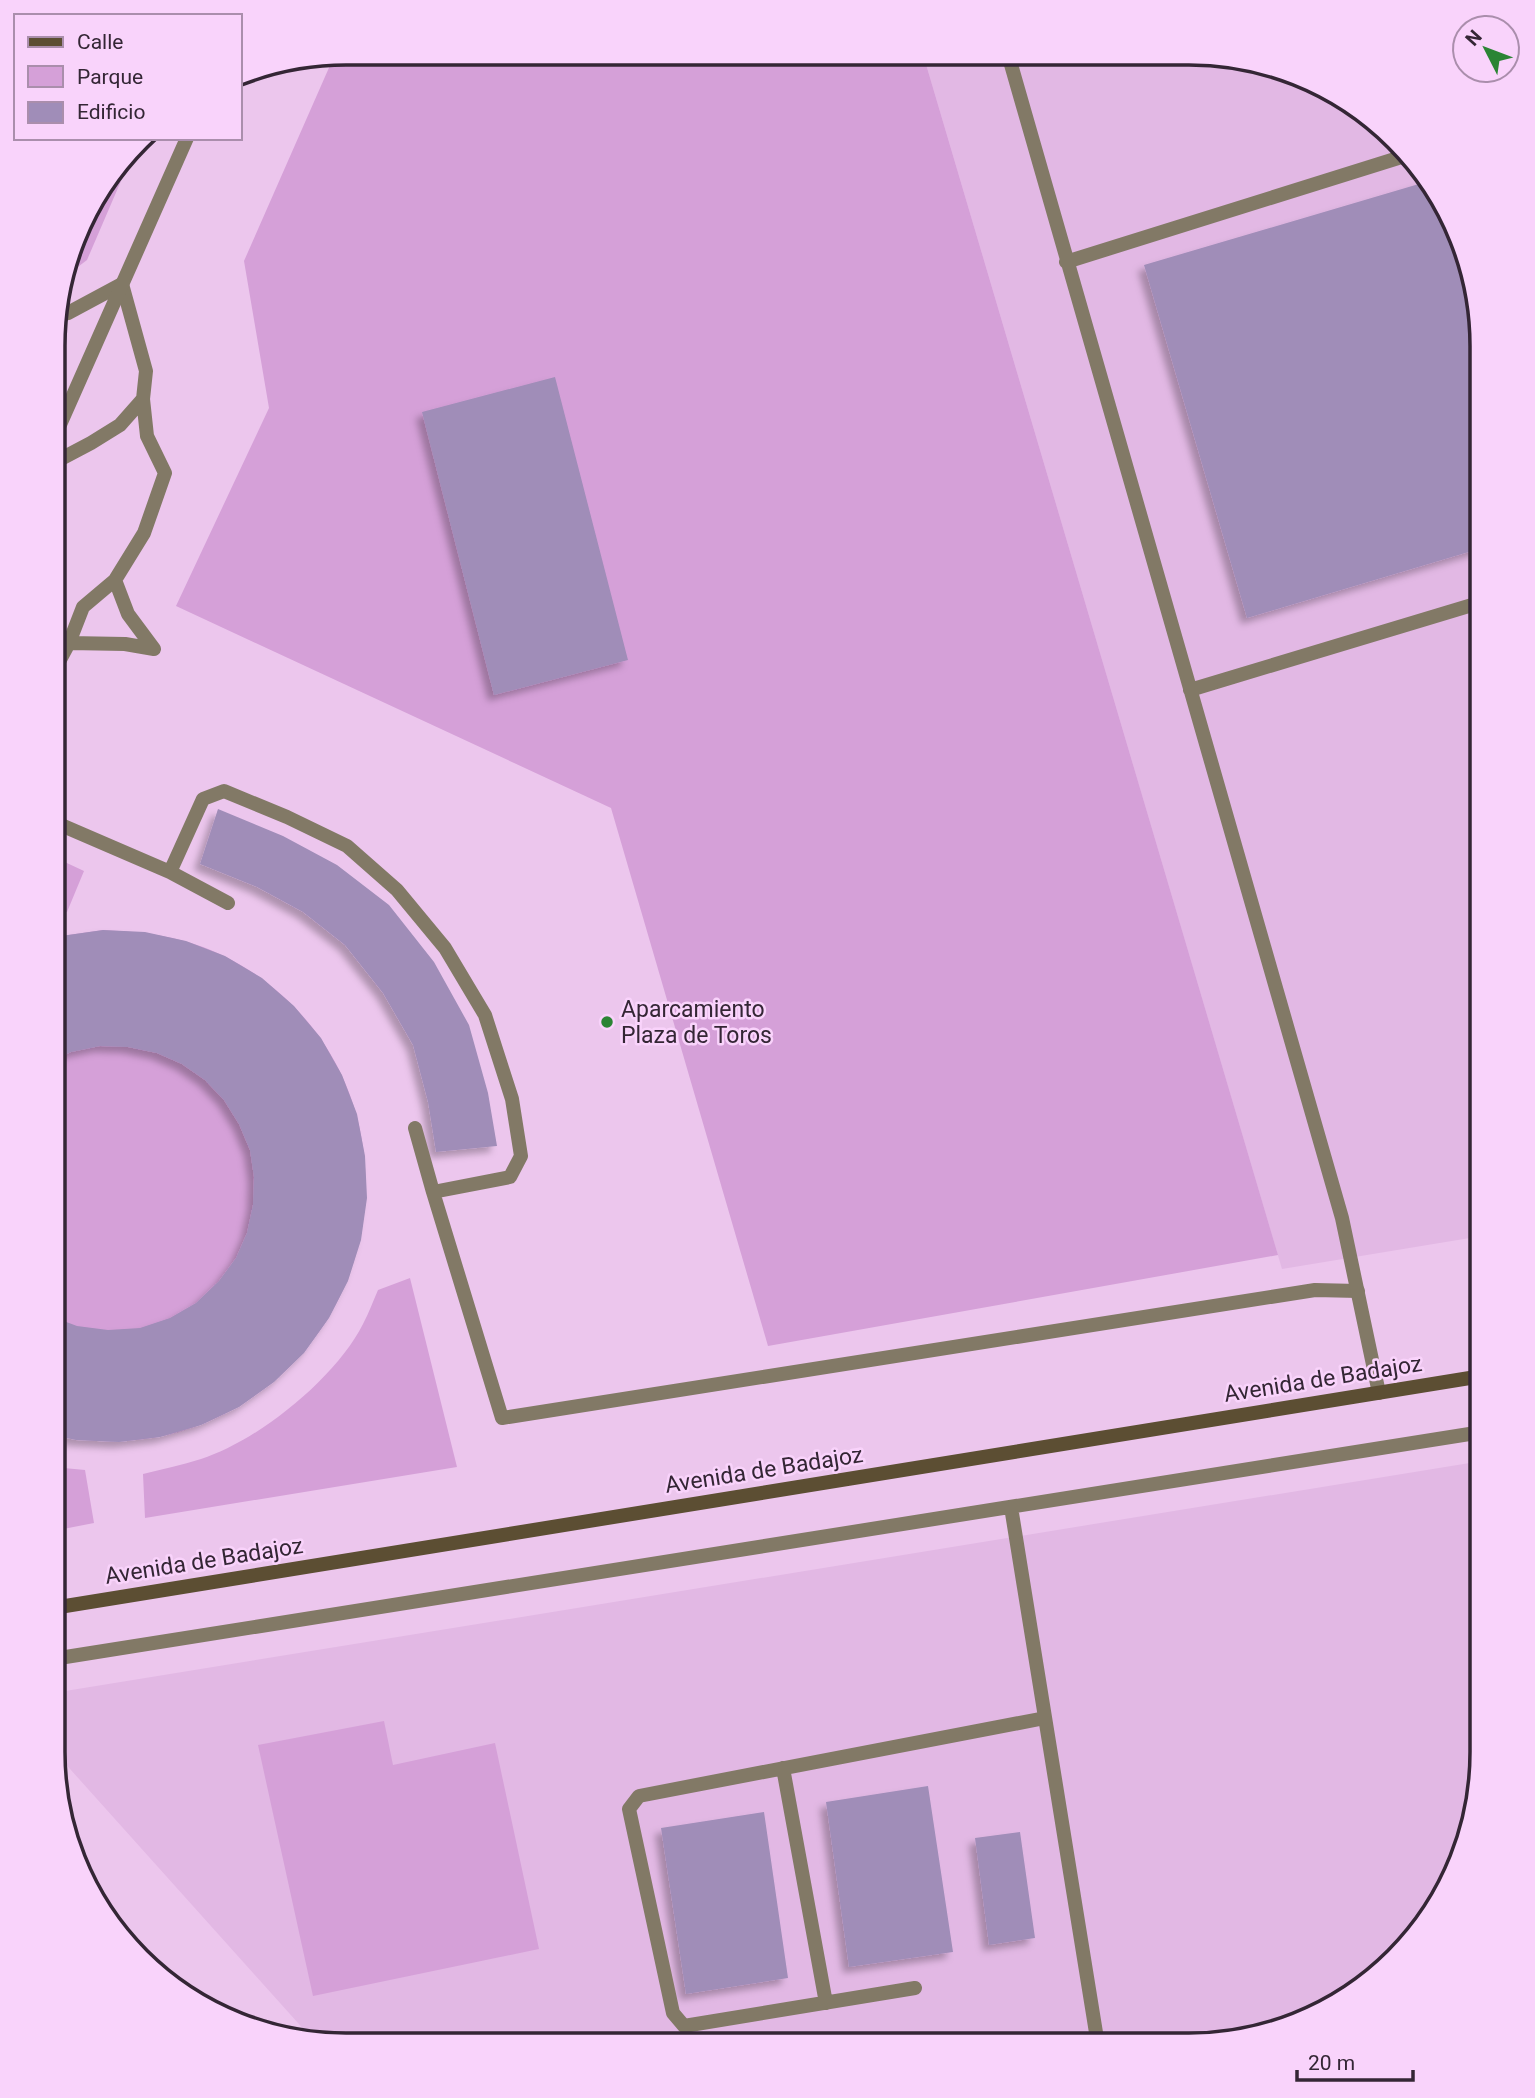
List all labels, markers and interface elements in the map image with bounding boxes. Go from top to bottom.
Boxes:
legend [14,14,242,140]
north arrow [1451,14,1521,84]
text: N [1461,25,1487,51]
text: Calle [77,30,123,54]
text: Parque [77,65,143,89]
text: Edificio [77,100,145,124]
place label: Aparcamiento Plaza de Toros [621,996,772,1049]
marker: Aparcamiento Plaza de Toros [599,1014,615,1030]
street label: Avenida de Badajoz [1222,1350,1424,1408]
street label: Avenida de Badajoz [663,1441,865,1499]
street label: Avenida de Badajoz [103,1532,305,1590]
scale bar [1297,2038,1412,2082]
text: 20 m [1308,2051,1355,2075]

